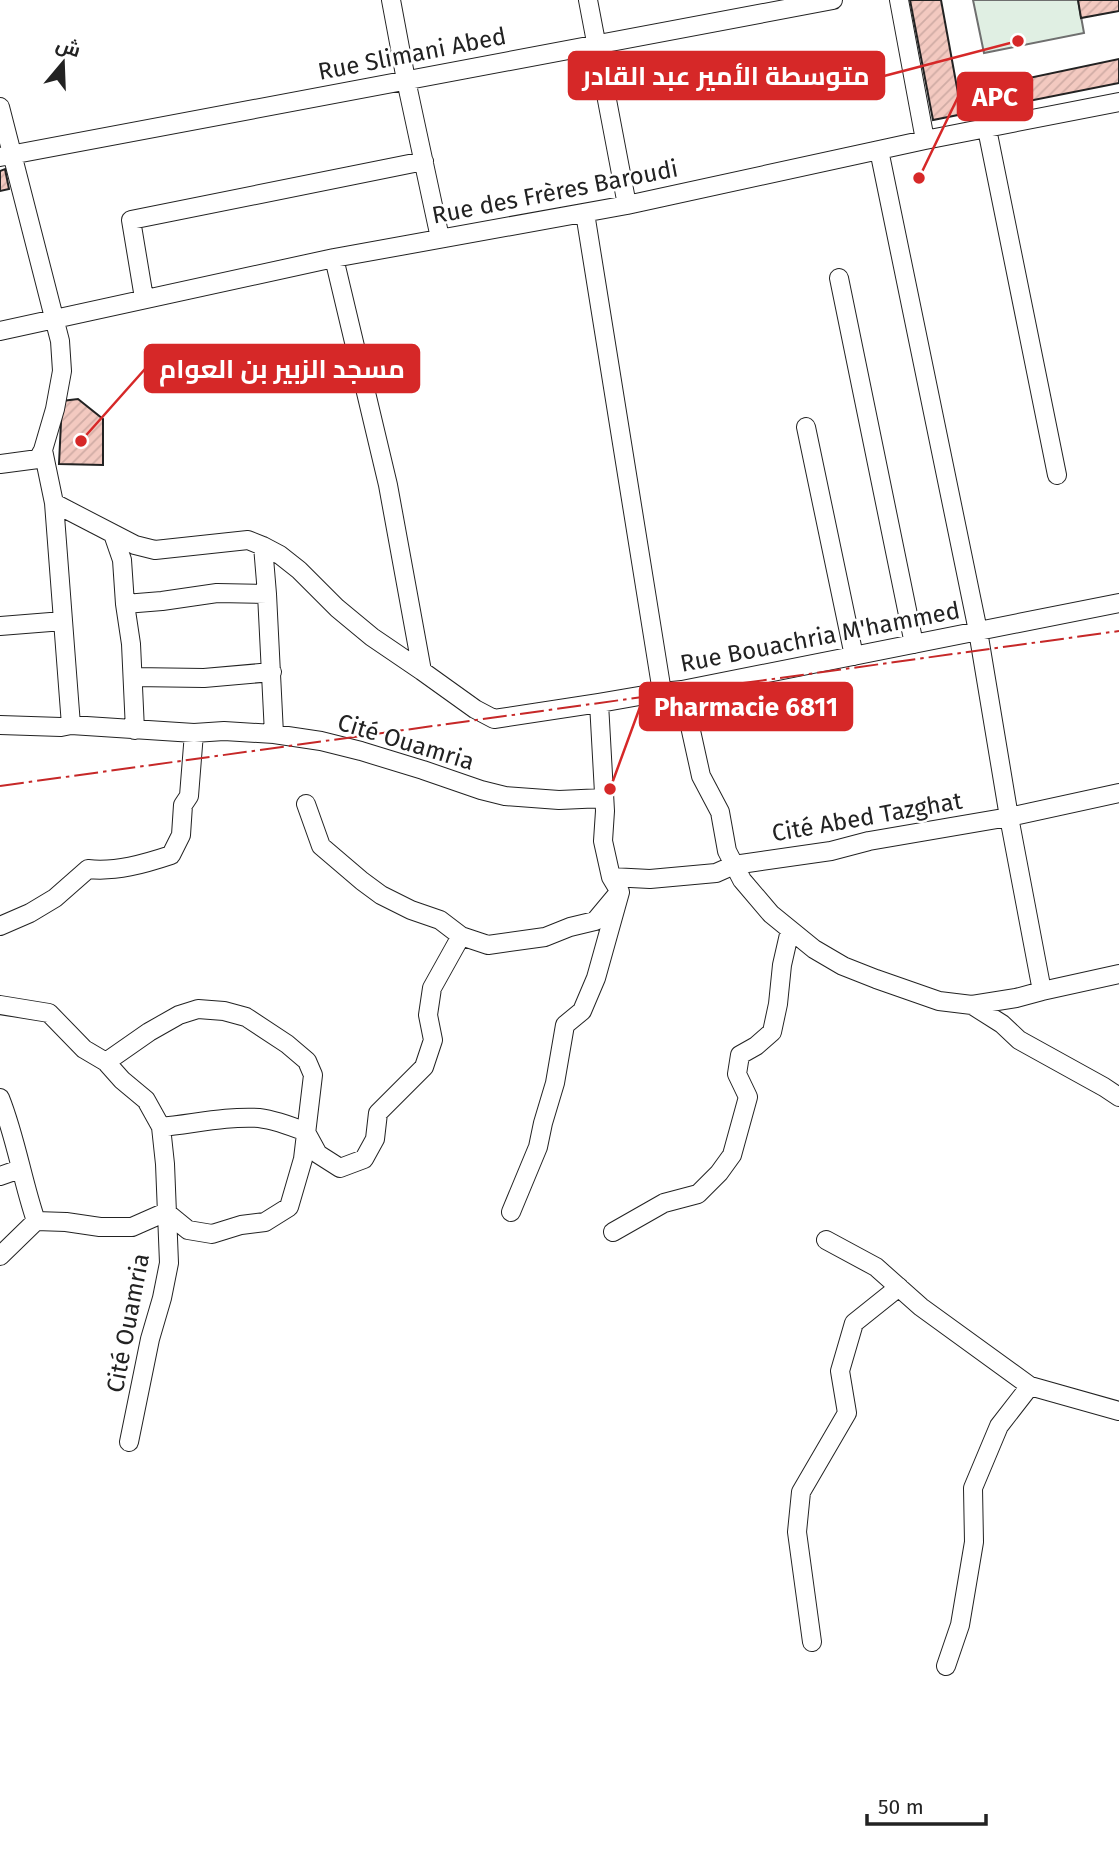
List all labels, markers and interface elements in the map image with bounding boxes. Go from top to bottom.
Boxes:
street label: Rue Slimani Abed [316,22,508,86]
north arrow [28,28,98,98]
text: ش [53,33,84,62]
callout: متوسطة الأمير عبد القادر [569,52,884,99]
text: متوسطة الأمير عبد القادر [581,61,870,92]
callout: APC [958,73,1032,120]
text: APC [971,82,1018,113]
street label: Rue des Frères Baroudi [430,154,680,230]
callout: مسجد الزبير بن العوام [145,345,419,392]
text: مسجد الزبير بن العوام [159,354,405,387]
street label: Rue Bouachria M'hammed [678,596,962,678]
callout: Pharmacie 6811 [640,683,852,730]
text: Pharmacie 6811 [654,692,838,723]
street label: Cité Ouamria [334,708,478,776]
street label: Cité Abed Tazghat [770,786,965,848]
street label: Cité Ouamria [101,1251,155,1395]
scale bar [867,1783,986,1827]
text: 50 m [878,1794,924,1820]

